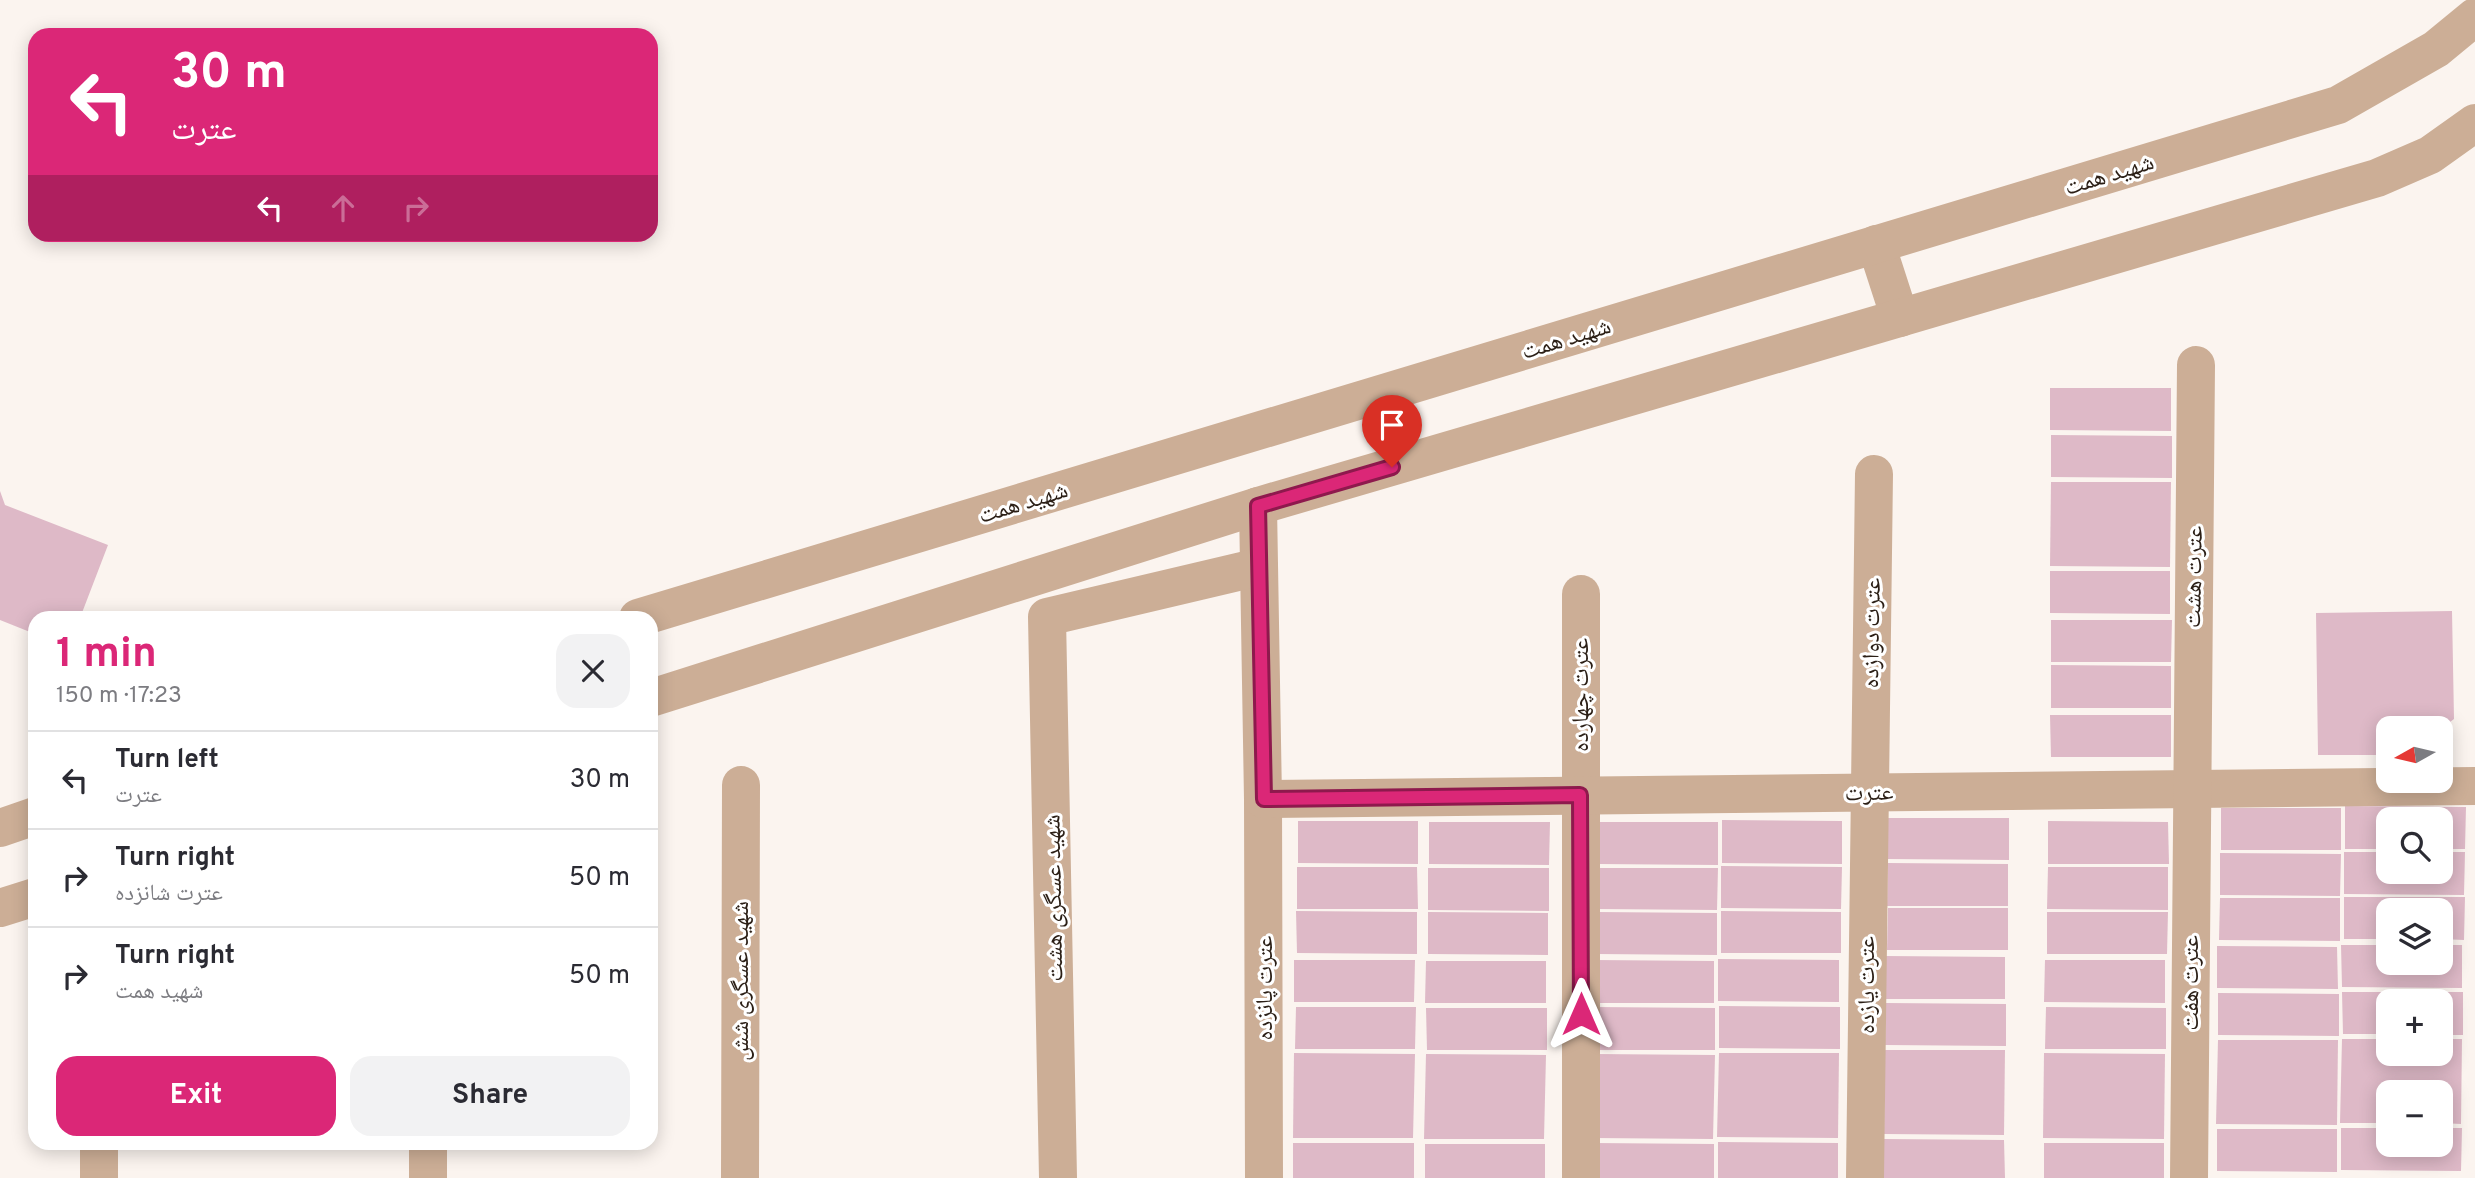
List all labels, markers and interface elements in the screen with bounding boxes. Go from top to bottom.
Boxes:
text: 30 m [171,44,287,106]
icon: left [56,56,147,147]
text: عترت [171,111,236,151]
street label: شهید همت [2061,148,2158,204]
icon: left [251,189,289,227]
icon: ahead [324,189,362,227]
icon: right [397,189,435,227]
street label: شهید همت [1518,312,1615,368]
pin [1362,395,1422,467]
icon: arrive [1373,406,1411,444]
street label: شهید همت [975,476,1072,532]
street label: عترت هشت [2179,526,2211,628]
street label: عترت دوازده [1857,578,1889,689]
text: 1 min [56,629,157,682]
button: close [556,634,630,708]
street label: عترت چهارده [1567,638,1597,752]
text: 150 m · 17:23 [56,682,182,711]
north arrow [2376,716,2454,793]
map controls [2376,716,2453,1157]
text: Turn left [115,744,219,777]
icon: left [56,761,94,799]
text: 30 m [570,764,630,797]
street label: عترت [1844,779,1894,809]
text: عترت [115,782,162,811]
button: search [2376,807,2453,884]
street label: شهید عسگری هشت [1039,814,1071,982]
text: Turn right [115,842,235,875]
icon: right [56,859,94,897]
text: 50 m [569,862,630,895]
text: عترت شانزده [115,880,223,909]
button: layers [2376,898,2453,975]
street label: شهید عسگری شش [727,901,757,1061]
street label: عترت هفت [2177,935,2207,1031]
street label: عترت پانزده [1251,936,1281,1040]
street label: عترت یازده [1853,936,1883,1034]
text: Turn right [115,940,235,973]
icon: right [56,957,94,995]
text: 50 m [569,960,630,993]
position arrow [1544,977,1618,1051]
text: شهید همت [115,978,203,1007]
button: + [2376,989,2453,1066]
button: Exit [56,1056,336,1136]
button: Share [350,1056,630,1136]
button: − [2376,1080,2453,1157]

